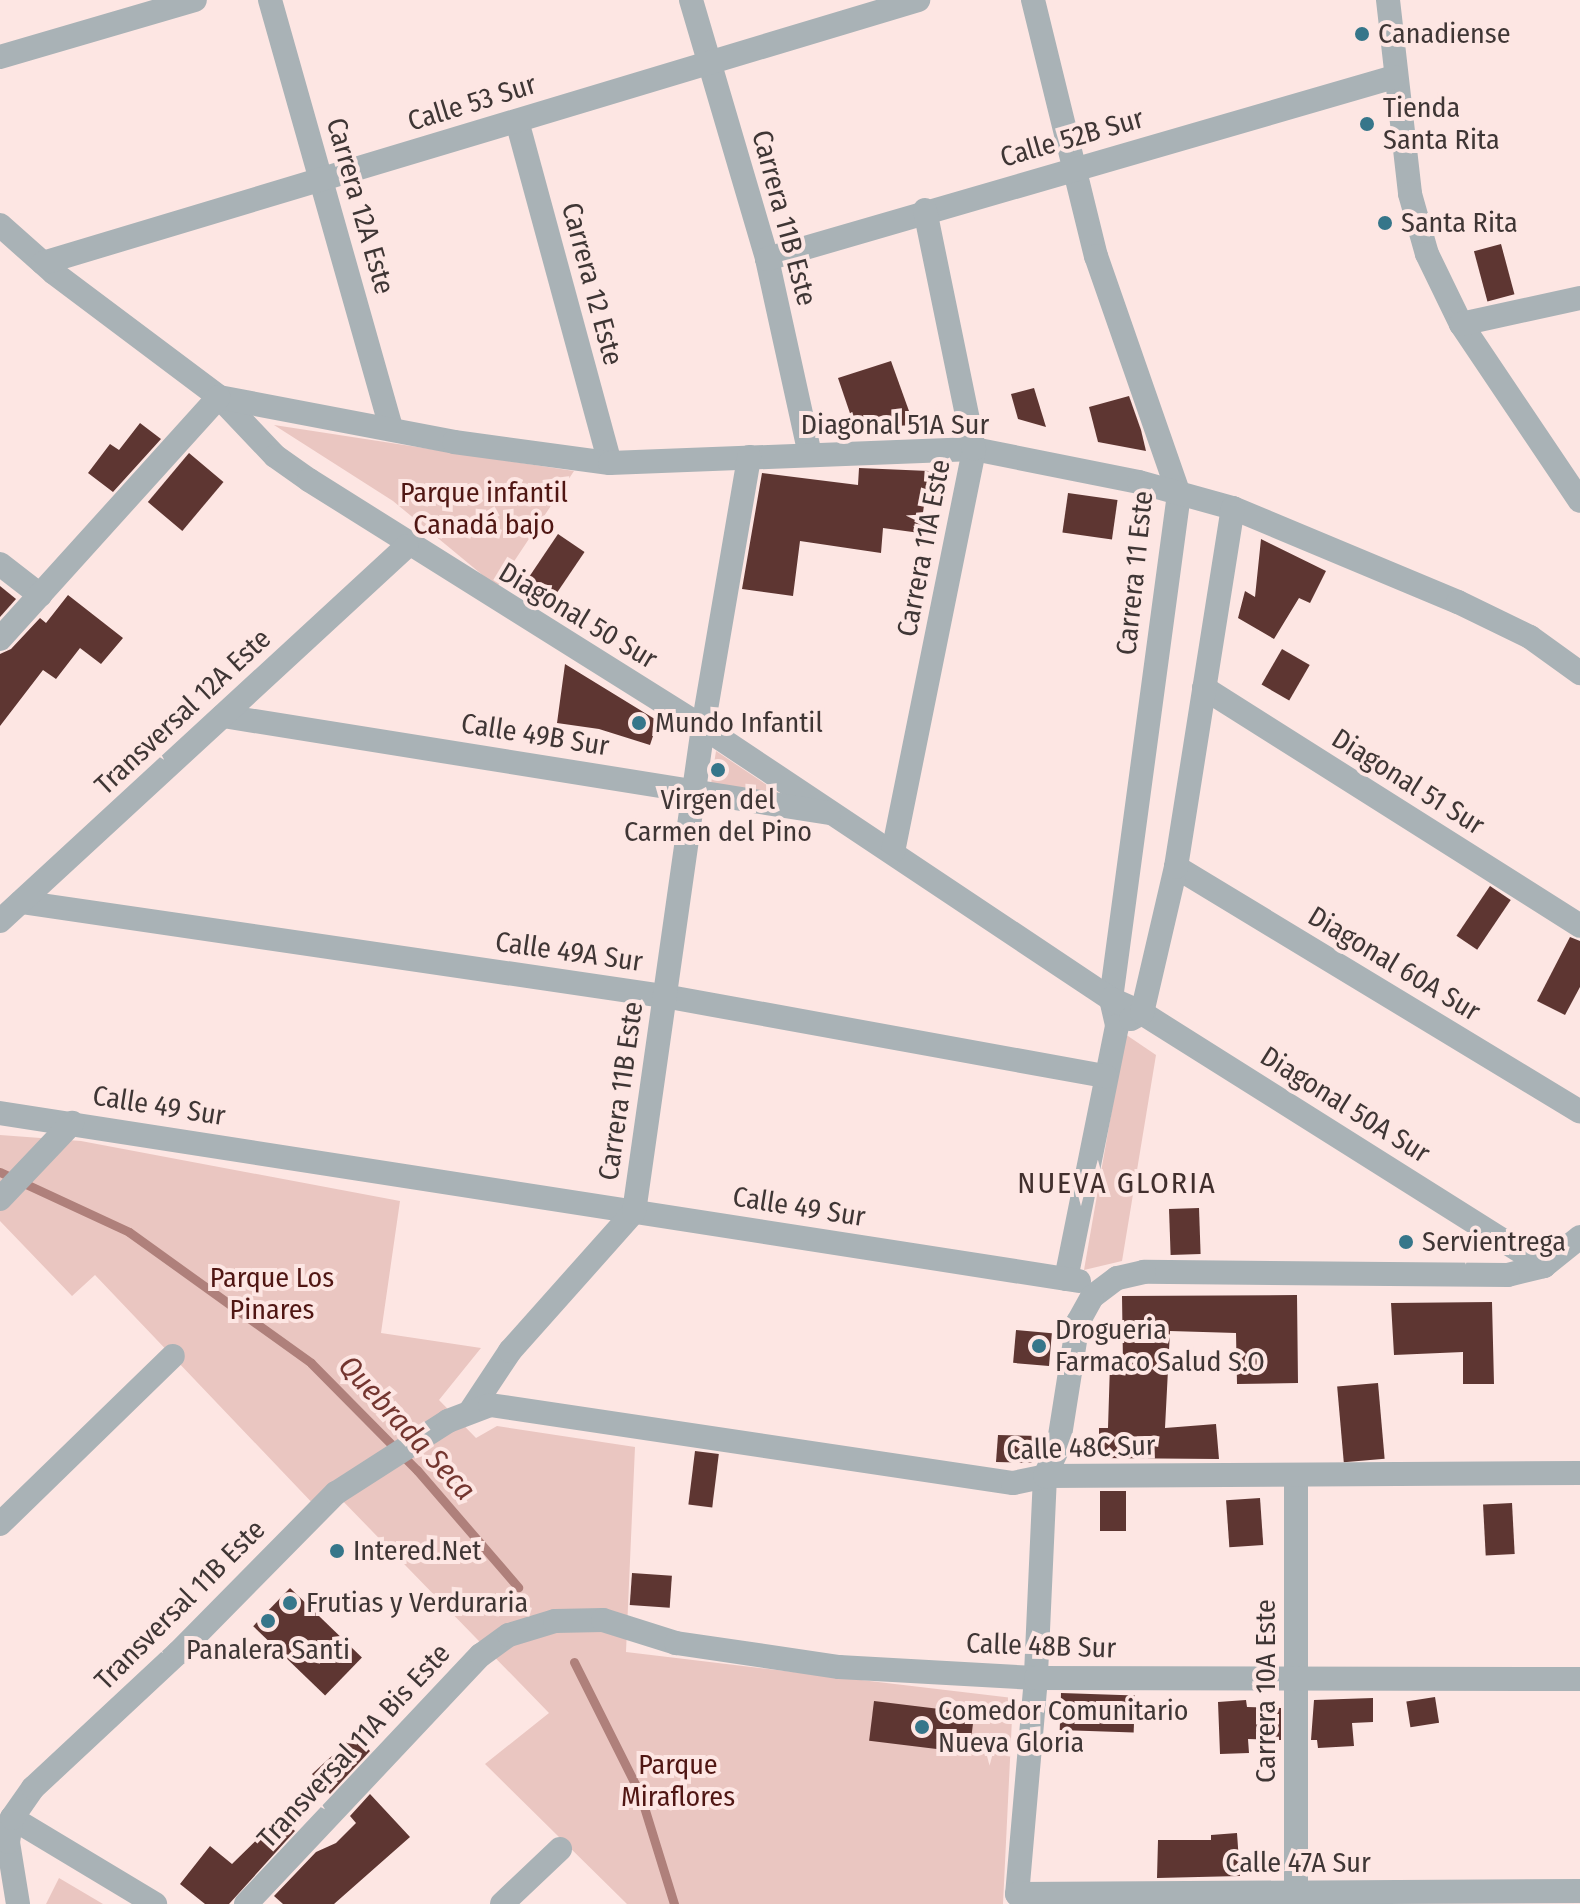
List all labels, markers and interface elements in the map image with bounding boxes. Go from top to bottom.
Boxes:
place label: Canadiense [1378,17,1511,51]
marker: Canadiense [1353,25,1371,43]
street label: Calle 53 Sur [404,68,540,138]
place label: Tienda Santa Rita [1383,91,1500,157]
street label: Calle 52B Sur [996,102,1148,174]
street label: Carrera 12A Este [319,114,401,298]
marker: Tienda Santa Rita [1358,115,1376,133]
street label: Carrera 11B Este [744,127,824,309]
street label: Carrera 12 Este [554,199,630,369]
place label: Santa Rita [1401,206,1518,240]
marker: Santa Rita [1376,214,1394,232]
street label: Diagonal 51A Sur [801,408,989,442]
street label: Carrera 11A Este [890,457,958,639]
park label: Parque infantil Canadá bajo [400,476,568,542]
street label: Carrera 11 Este [1110,489,1160,657]
street label: Diagonal 50 Sur [493,556,663,676]
street label: Transversal 12A Este [88,622,278,802]
place label: Mundo Infantil [655,706,823,740]
street label: Calle 49B Sur [459,707,611,763]
marker: Mundo Infantil [630,714,648,732]
street label: Diagonal 51 Sur [1325,722,1491,842]
marker: Virgen del Carmen del Pino [709,761,727,779]
place label: Virgen del Carmen del Pino [624,783,812,849]
street label: Diagonal 60A Sur [1302,900,1486,1028]
street label: Calle 49A Sur [493,925,645,979]
street label: Carrera 11B Este [592,999,650,1183]
street label: Diagonal 50A Sur [1254,1040,1436,1170]
street label: Calle 49 Sur [90,1079,228,1133]
district label: NUEVA GLORIA [1017,1165,1217,1201]
street label: Calle 49 Sur [730,1180,868,1234]
place label: Servientrega [1422,1225,1566,1259]
marker: Servientrega [1397,1233,1415,1251]
park label: Parque Los Pinares [210,1261,334,1327]
place label: Drogueria Farmaco Salud S.O [1055,1313,1265,1379]
marker: Drogueria Farmaco Salud S.O [1030,1337,1048,1355]
water label: Quebrada Seca [331,1348,483,1508]
street label: Calle 48C Sur [1006,1429,1156,1467]
street label: Transversal 11B Este [88,1513,272,1697]
place label: Intered.Net [353,1534,481,1568]
marker: Intered.Net [328,1542,346,1560]
place label: Frutias y Verduraria [306,1586,528,1620]
marker: Frutias y Verduraria [281,1594,299,1612]
street label: Carrera 10A Este [1249,1599,1283,1783]
marker: Panalera Santi [259,1612,277,1630]
street label: Calle 48B Sur [965,1627,1117,1665]
place label: Panalera Santi [186,1633,350,1667]
street label: Transversal 11A Bis Este [251,1637,457,1855]
place label: Comedor Comunitario Nueva Gloria [938,1694,1188,1760]
marker: Comedor Comunitario Nueva Gloria [913,1718,931,1736]
park label: Parque Miraflores [621,1748,735,1814]
street label: Calle 47A Sur [1225,1846,1371,1880]

